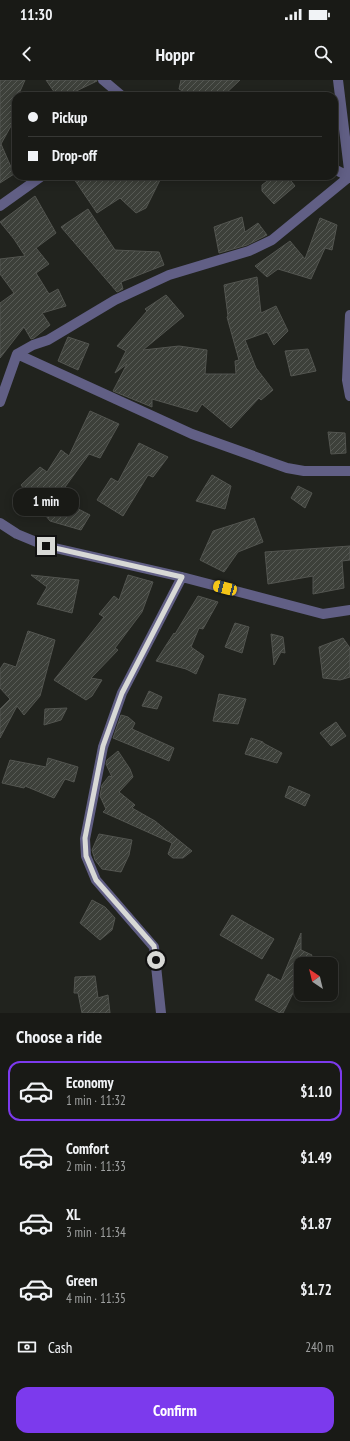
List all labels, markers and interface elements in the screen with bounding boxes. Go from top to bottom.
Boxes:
text: 11:30 [20,5,52,24]
icon: back [16,43,38,65]
text: Hoppr [156,43,194,66]
icon: search [312,43,334,65]
text: Pickup [52,108,87,127]
text: Drop-off [52,146,97,165]
callout: 1 min [13,488,79,516]
text: 1 min [33,493,59,510]
route end [37,537,55,555]
car [212,579,238,597]
route start [147,951,165,969]
north arrow [294,957,338,1001]
map controls [294,957,338,1001]
text: Choose a ride [16,1025,102,1048]
icon: car [18,1073,54,1109]
text: Economy [66,1073,114,1092]
text: $1.10 [300,1082,332,1101]
text: 1 min · 11:32 [66,1092,126,1109]
icon: car [18,1139,54,1175]
text: Comfort [66,1139,109,1158]
text: $1.49 [300,1148,332,1167]
text: 2 min · 11:33 [66,1158,126,1175]
icon: car [18,1205,54,1241]
text: XL [66,1205,80,1224]
text: $1.87 [300,1214,332,1233]
text: 3 min · 11:34 [66,1224,126,1241]
icon: car [18,1271,54,1307]
text: Green [66,1271,98,1290]
text: $1.72 [300,1280,332,1299]
text: 4 min · 11:35 [66,1290,126,1307]
icon: cash [16,1336,38,1358]
text: Cash [48,1338,72,1357]
text: 240 m [305,1339,334,1356]
button: Confirm [16,1387,334,1433]

